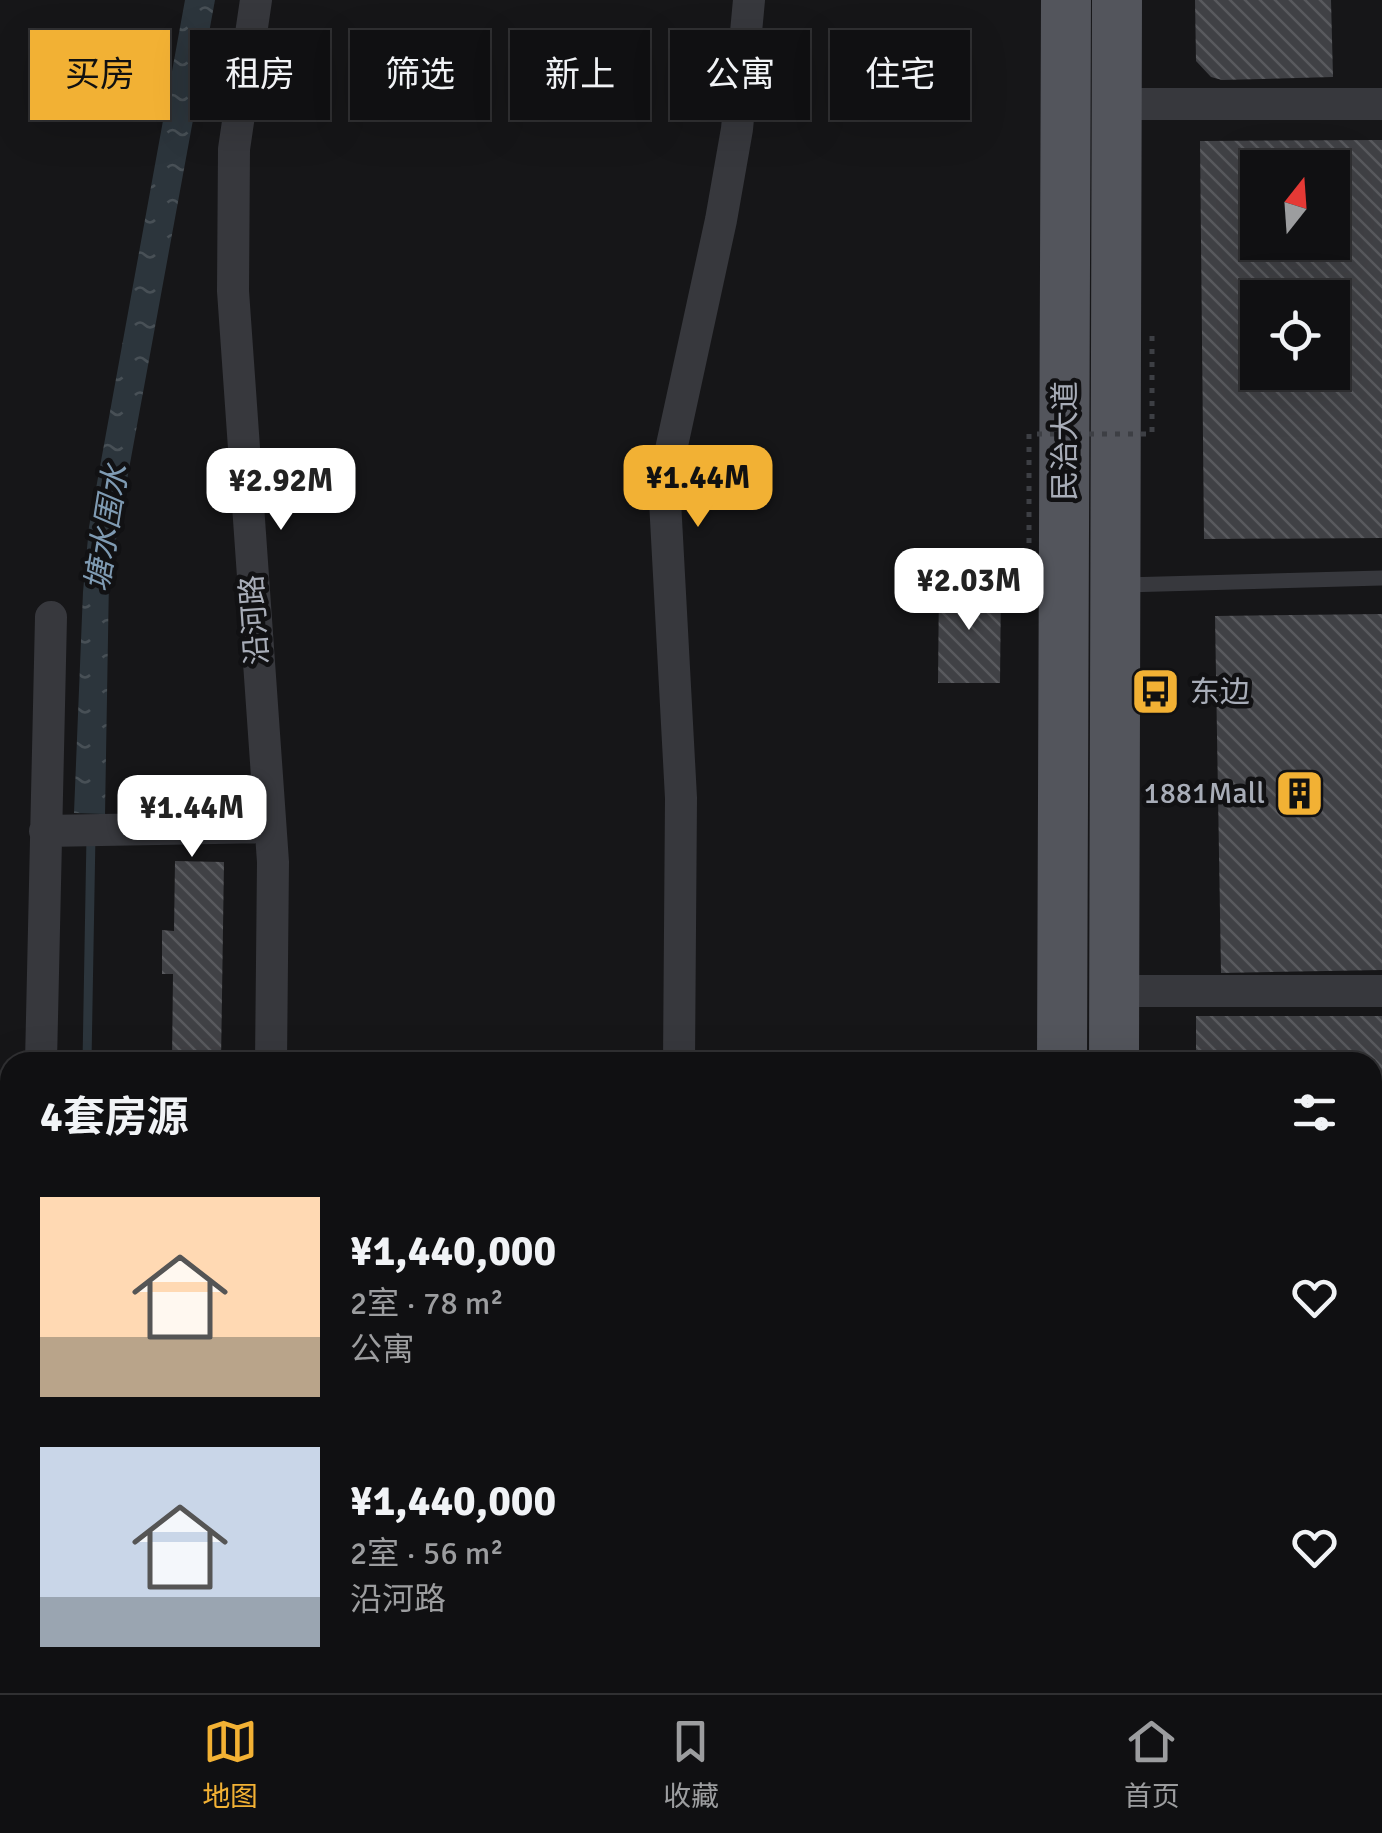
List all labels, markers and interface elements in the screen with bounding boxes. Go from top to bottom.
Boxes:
chip: 买房 [30,30,170,120]
chip: 租房 [190,30,330,120]
chip: 筛选 [350,30,490,120]
chip: 新上 [510,30,650,120]
chip: 公寓 [670,30,810,120]
chip: 住宅 [830,30,970,120]
north arrow [1240,150,1350,260]
map controls [1240,150,1350,390]
button: locate [1240,280,1350,390]
street label: 民治大道 [1047,381,1084,501]
pin: ¥1.44M [617,445,779,530]
pin: ¥2.92M [200,448,362,533]
text: ¥1.44M [646,458,750,497]
water label: 塘水围水 [78,460,137,594]
text: ¥2.92M [229,461,333,500]
pin: ¥2.03M [888,548,1050,633]
text: ¥2.03M [917,561,1021,600]
street label: 沿河路 [233,574,277,666]
bus stop icon: 东边 [1129,666,1181,718]
place label: 东边 [1190,674,1250,711]
building icon: 1881Mall [1274,767,1326,819]
pin: ¥1.44M [111,775,273,860]
place label: 1881Mall [1143,775,1265,812]
text: ¥1.44M [140,788,244,827]
icon: filters [1287,1085,1342,1140]
text: 4套房源 [40,1092,189,1143]
text: ¥1,440,000 [350,1226,556,1277]
icon: home [120,1237,240,1357]
icon: heart [1287,1270,1342,1325]
text: 2室 · 78 m² [350,1284,504,1323]
text: 公寓 [350,1330,414,1369]
text: ¥1,440,000 [350,1476,556,1527]
icon: home [120,1487,240,1607]
icon: heart [1287,1520,1342,1575]
text: 2室 · 56 m² [350,1534,504,1573]
text: 沿河路 [350,1580,446,1619]
tab: 地图 [202,1714,258,1814]
tab: 收藏 [663,1714,719,1814]
tab: 首页 [1124,1714,1180,1814]

